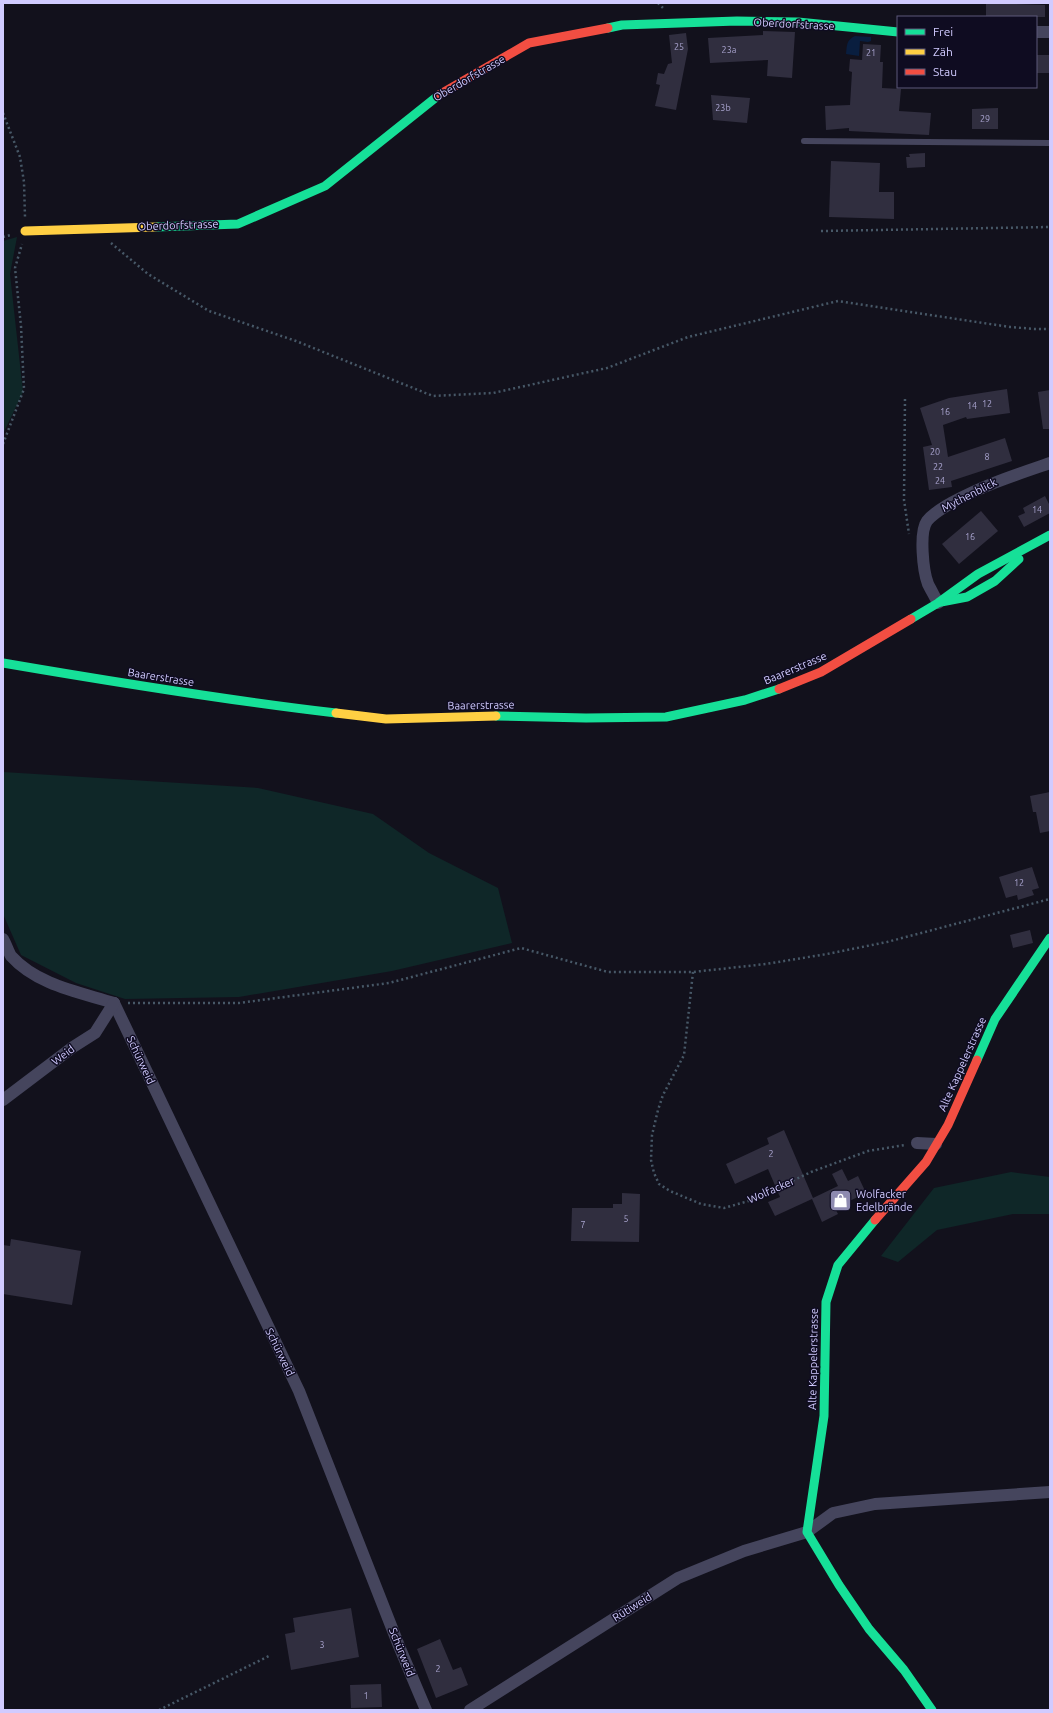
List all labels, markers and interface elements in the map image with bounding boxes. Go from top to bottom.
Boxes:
street label: Oberdorfstrasse [753,16,835,32]
legend [897,16,1037,88]
text: Frei [933,25,953,38]
house number: 25 [674,42,684,52]
house number: 23a [722,45,736,55]
text: Zäh [933,45,953,58]
house number: 21 [866,48,876,58]
street label: Oberdorfstrasse [431,53,507,103]
text: Stau [933,65,957,78]
house number: 23b [715,103,731,113]
house number: 29 [980,114,990,124]
street label: Oberdorfstrasse [137,218,219,232]
house number: 12 [982,399,992,409]
house number: 14 [967,401,977,411]
house number: 16 [940,407,950,417]
house number: 20 [930,447,940,457]
house number: 8 [984,452,990,462]
house number: 22 [933,462,943,472]
house number: 24 [935,476,945,486]
street label: Mythenblick [939,476,999,514]
house number: 14 [1032,505,1042,515]
house number: 16 [965,532,975,542]
street label: Baarerstrasse [762,649,828,687]
street label: Baarerstrasse [127,666,195,688]
street label: Baarerstrasse [447,698,515,712]
house number: 12 [1014,878,1024,888]
street label: Alte Kappelerstrasse [936,1015,988,1113]
street label: Schürweid [125,1034,157,1086]
street label: Weid [49,1043,77,1067]
house number: 2 [768,1149,774,1159]
street label: Wolfacker [746,1174,797,1206]
shop icon: Wolfacker Edelbrände [827,1187,853,1213]
place label: Wolfacker Edelbrände [856,1188,913,1213]
house number: 5 [623,1214,629,1224]
house number: 7 [580,1220,586,1230]
street label: Alte Kappelerstrasse [806,1308,820,1410]
street label: Schürweid [263,1326,297,1378]
street label: Rütiweid [610,1590,654,1624]
street label: Schürweid [387,1626,417,1678]
house number: 3 [319,1640,325,1650]
house number: 2 [435,1664,441,1674]
house number: 1 [363,1691,369,1701]

